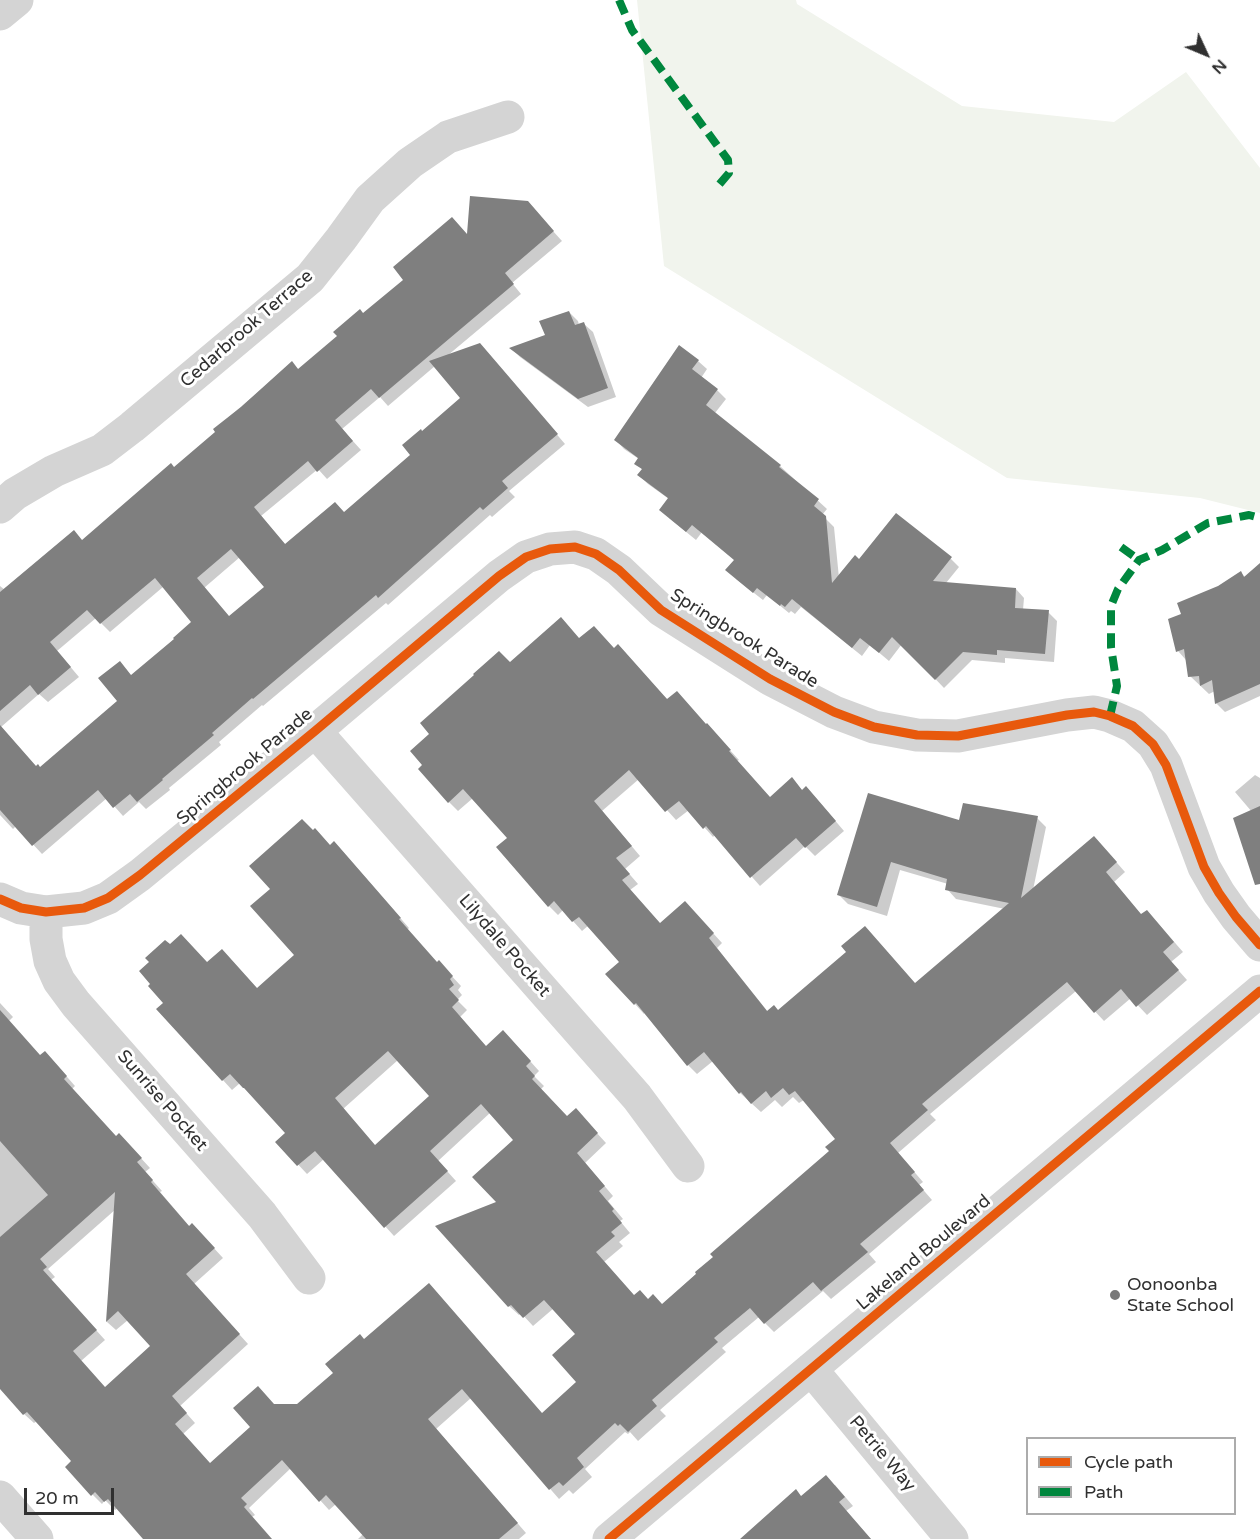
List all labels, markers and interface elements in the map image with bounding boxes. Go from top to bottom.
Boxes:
north arrow [1176,24,1236,84]
text: N [1207,55,1231,78]
street label: Cedarbrook Terrace [176,265,318,393]
street label: Springbrook Parade [666,585,822,693]
street label: Springbrook Parade [173,704,317,830]
street label: Lilydale Pocket [454,890,554,1002]
street label: Sunrise Pocket [112,1046,212,1156]
street label: Lakeland Boulevard [853,1191,995,1315]
place label: Oonoonba State School [1127,1274,1234,1316]
marker: Oonoonba State School [1108,1288,1122,1302]
street label: Petrie Way [844,1412,920,1496]
legend [1026,1437,1236,1515]
text: Cycle path [1084,1451,1173,1473]
scale bar [27,1476,117,1514]
text: Path [1084,1481,1123,1503]
text: 20 m [35,1487,79,1509]

